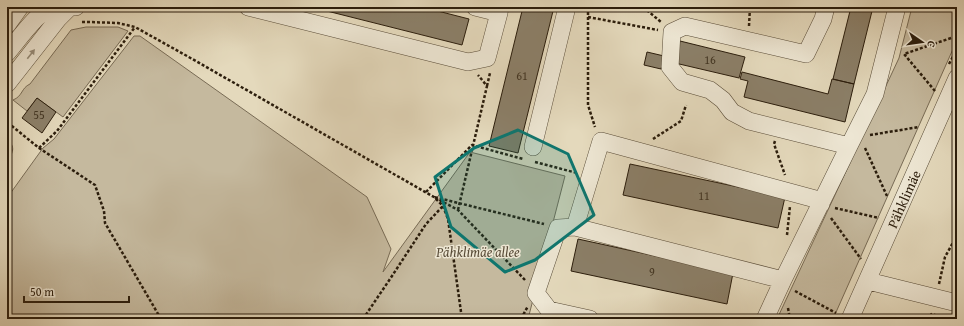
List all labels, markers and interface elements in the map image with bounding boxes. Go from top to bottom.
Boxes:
north arrow [902,22,942,62]
text: С [923,39,940,49]
one-way arrow [27,48,35,59]
house number: 16 [704,51,716,68]
house number: 61 [516,67,528,84]
house number: 55 [33,106,45,123]
street label: Pähklimäe [882,166,926,231]
house number: 11 [698,187,710,204]
park label: Pähklimäe allee [435,242,520,262]
house number: 9 [649,263,655,280]
scale bar [24,278,129,304]
text: 50 m [30,283,54,300]

